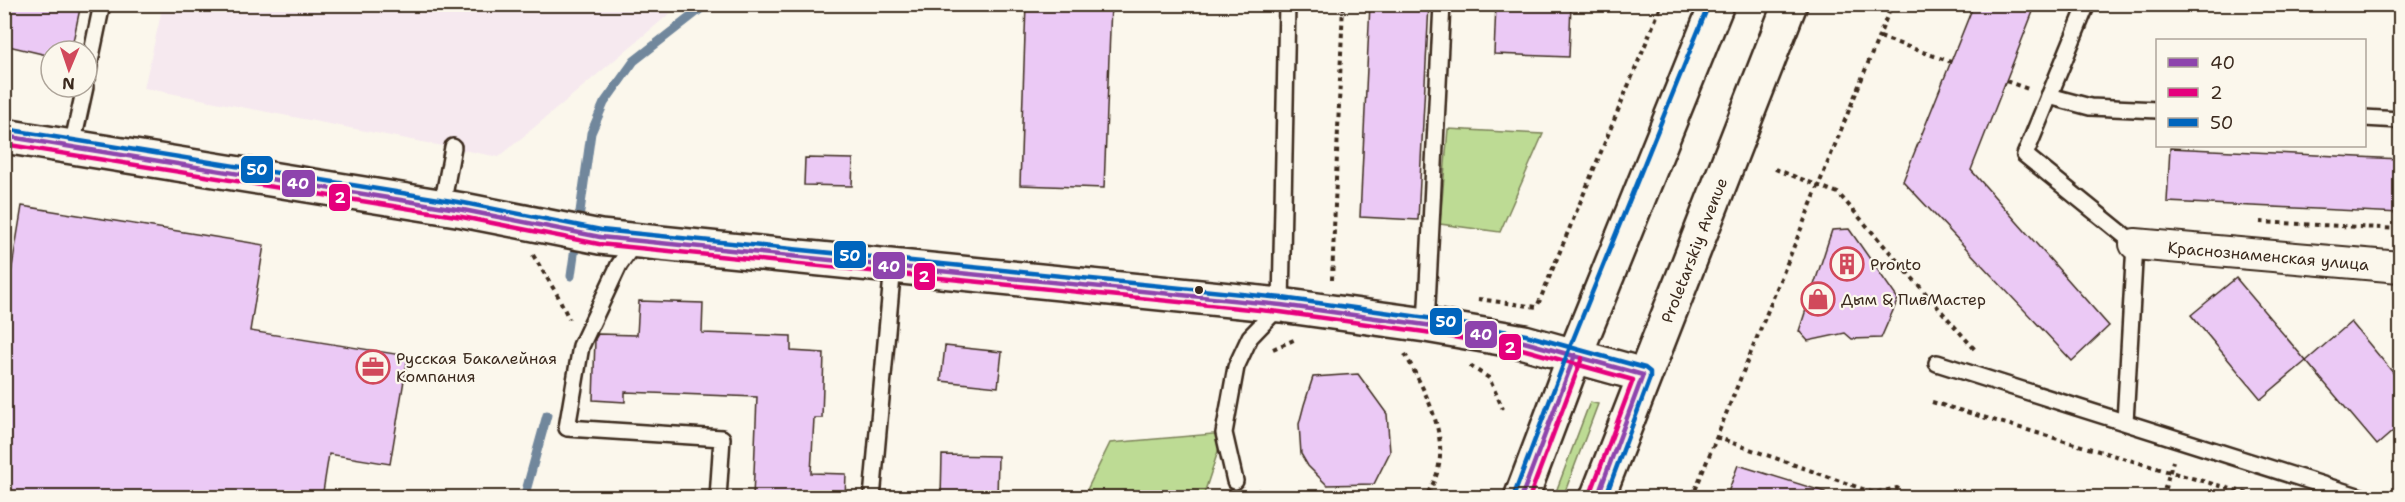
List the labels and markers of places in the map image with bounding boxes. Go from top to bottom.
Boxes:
building icon: Pronto [1829,246,1865,282]
place label: Pronto [1870,254,1921,275]
shop icon: Дым & ПивМастер [1800,281,1836,317]
unlabelled marker [1193,284,1205,296]
place label: Дым & ПивМастер [1841,289,1986,310]
place label: Русская Бакалейная Компания [396,348,557,387]
office icon: Русская Бакалейная Компания [355,349,391,385]

